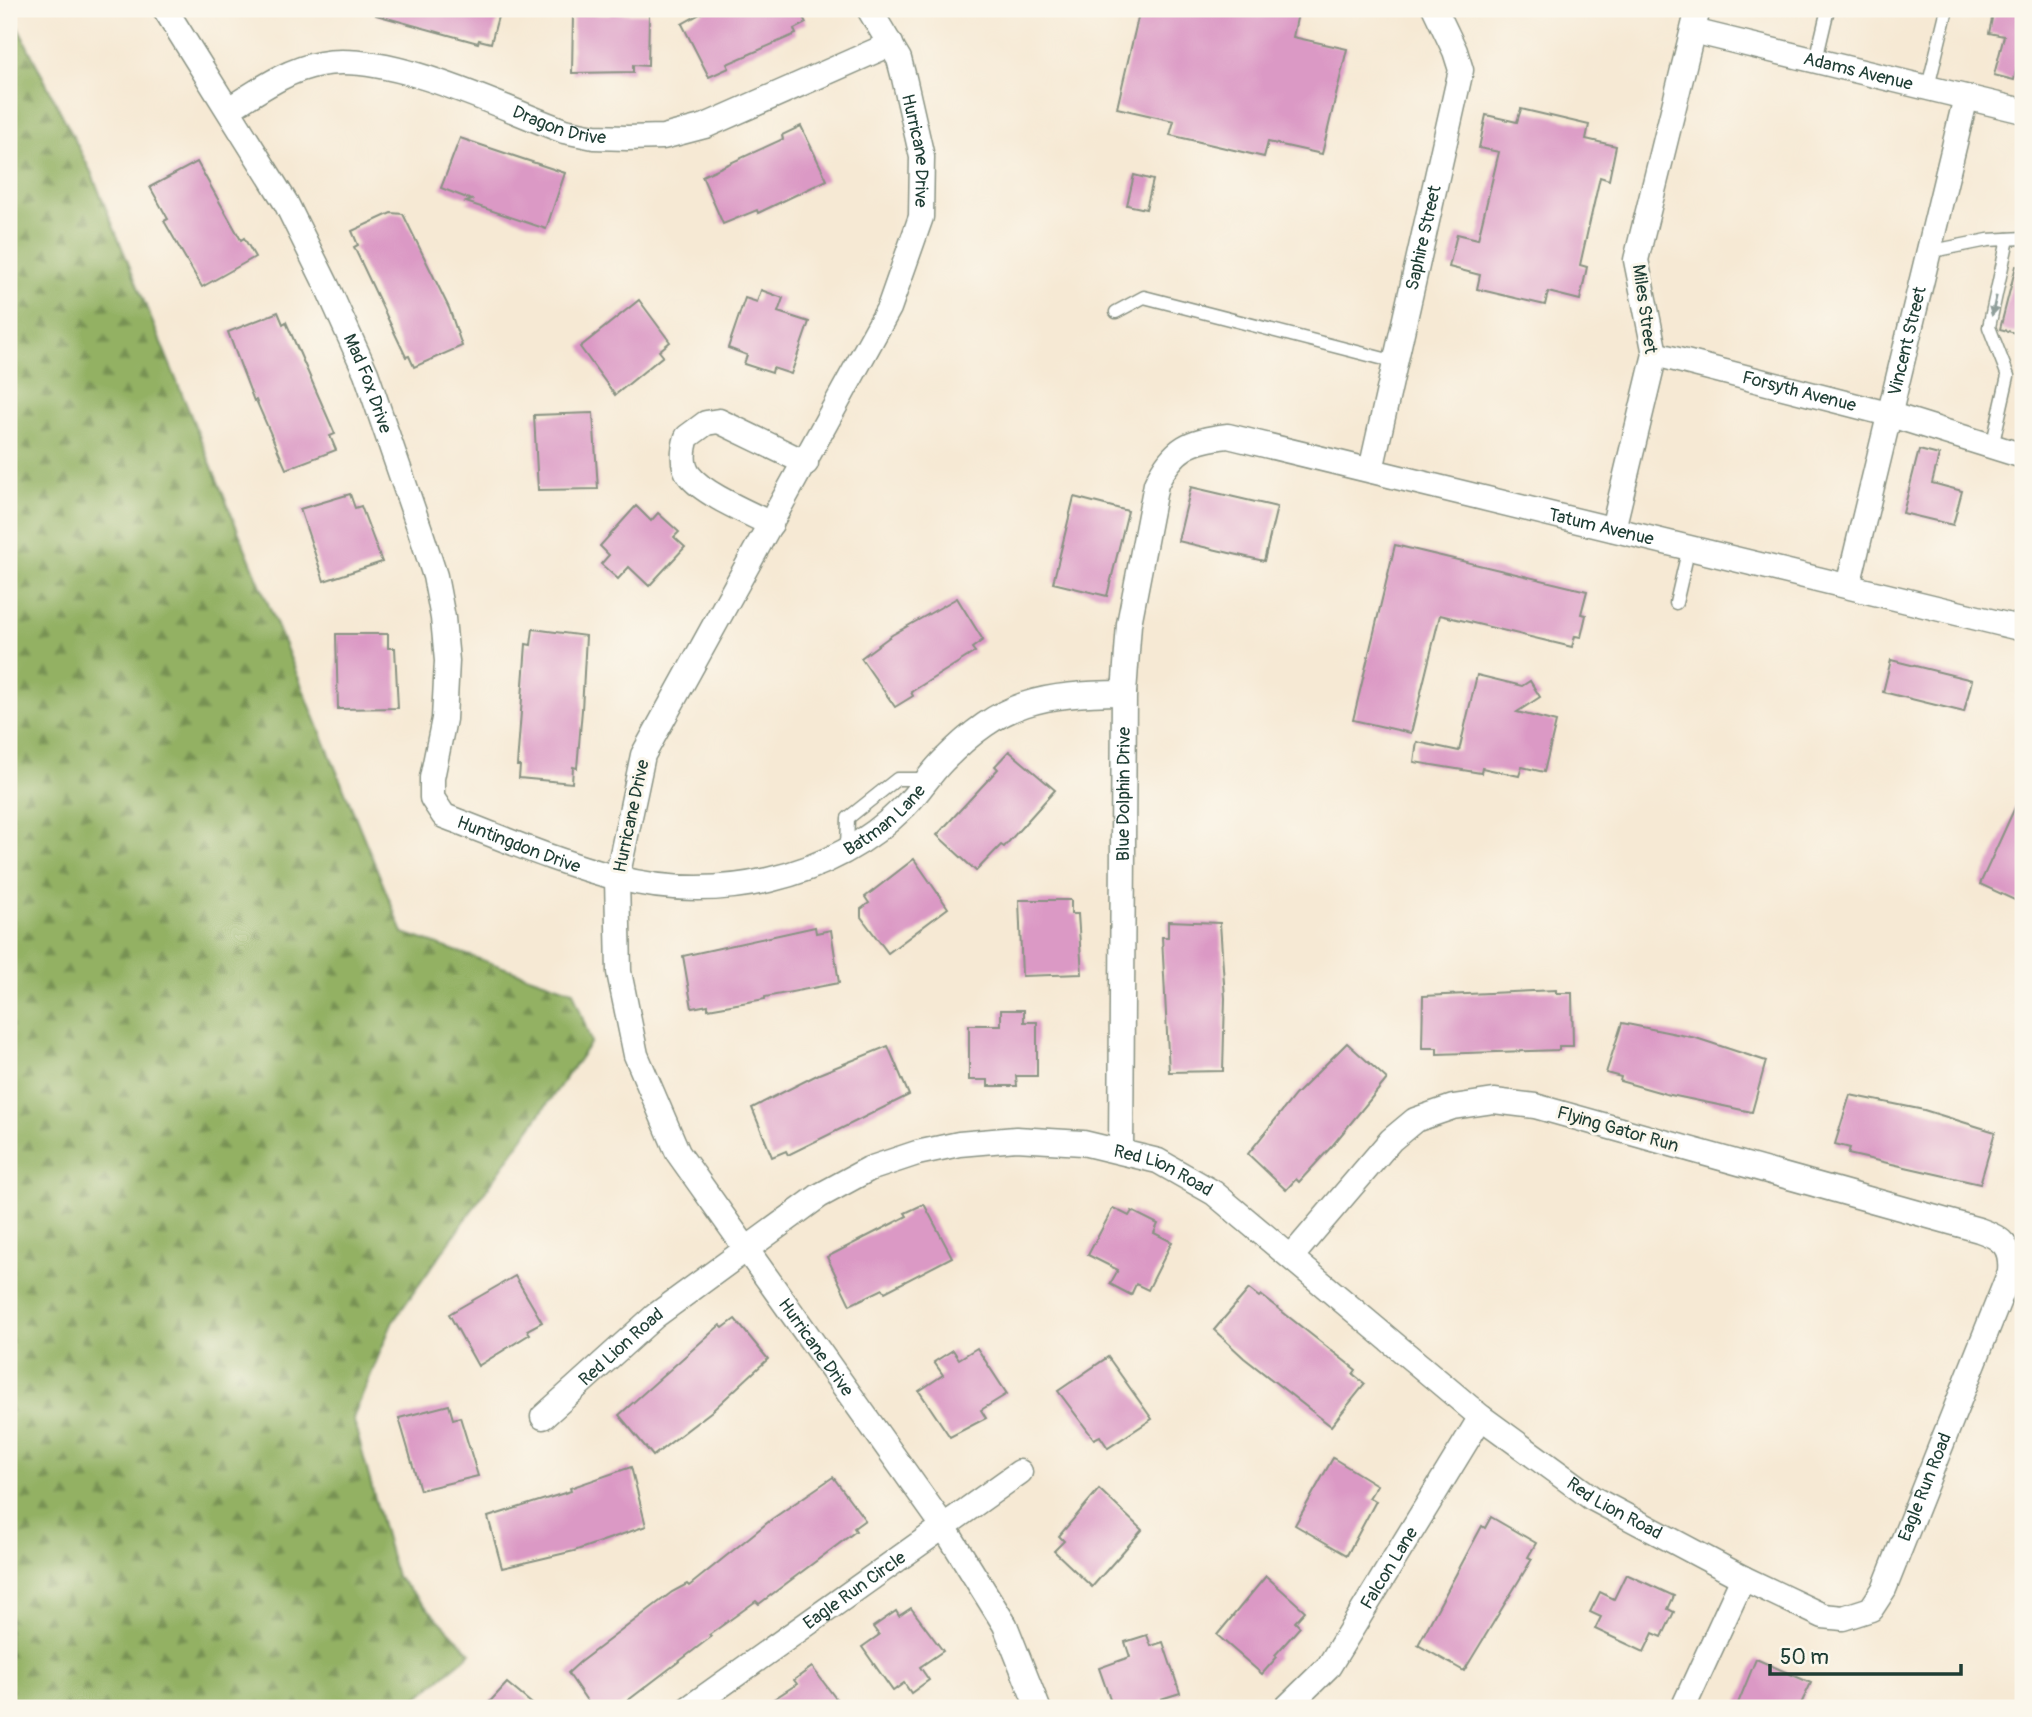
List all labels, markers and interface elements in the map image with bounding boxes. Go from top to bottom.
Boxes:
street label: Adams Avenue [1801,47,1915,96]
street label: Hurricane Drive [896,92,933,208]
street label: Dragon Drive [509,100,606,149]
street label: Saphire Street [1401,183,1447,293]
street label: Miles Street [1627,263,1662,356]
street label: Vincent Street [1883,283,1932,398]
one-way arrow [1988,295,1999,317]
street label: Mad Fox Drive [338,330,397,436]
street label: Forsyth Avenue [1740,366,1859,417]
street label: Tatum Avenue [1546,503,1656,551]
street label: Blue Dolphin Drive [1112,727,1136,861]
street label: Hurricane Drive [608,757,655,875]
street label: Batman Lane [840,780,931,861]
street label: Huntingdon Drive [453,811,584,879]
street label: Flying Gator Run [1554,1101,1681,1158]
street label: Red Lion Road [1111,1140,1217,1202]
street label: Hurricane Drive [773,1294,858,1401]
street label: Red Lion Road [574,1303,668,1391]
street label: Eagle Run Road [1893,1429,1957,1545]
street label: Red Lion Road [1562,1472,1666,1545]
street label: Falcon Lane [1355,1523,1423,1614]
street label: Eagle Run Circle [799,1546,910,1635]
scale bar [1770,1633,1960,1677]
text: 50 m [1780,1644,1829,1671]

